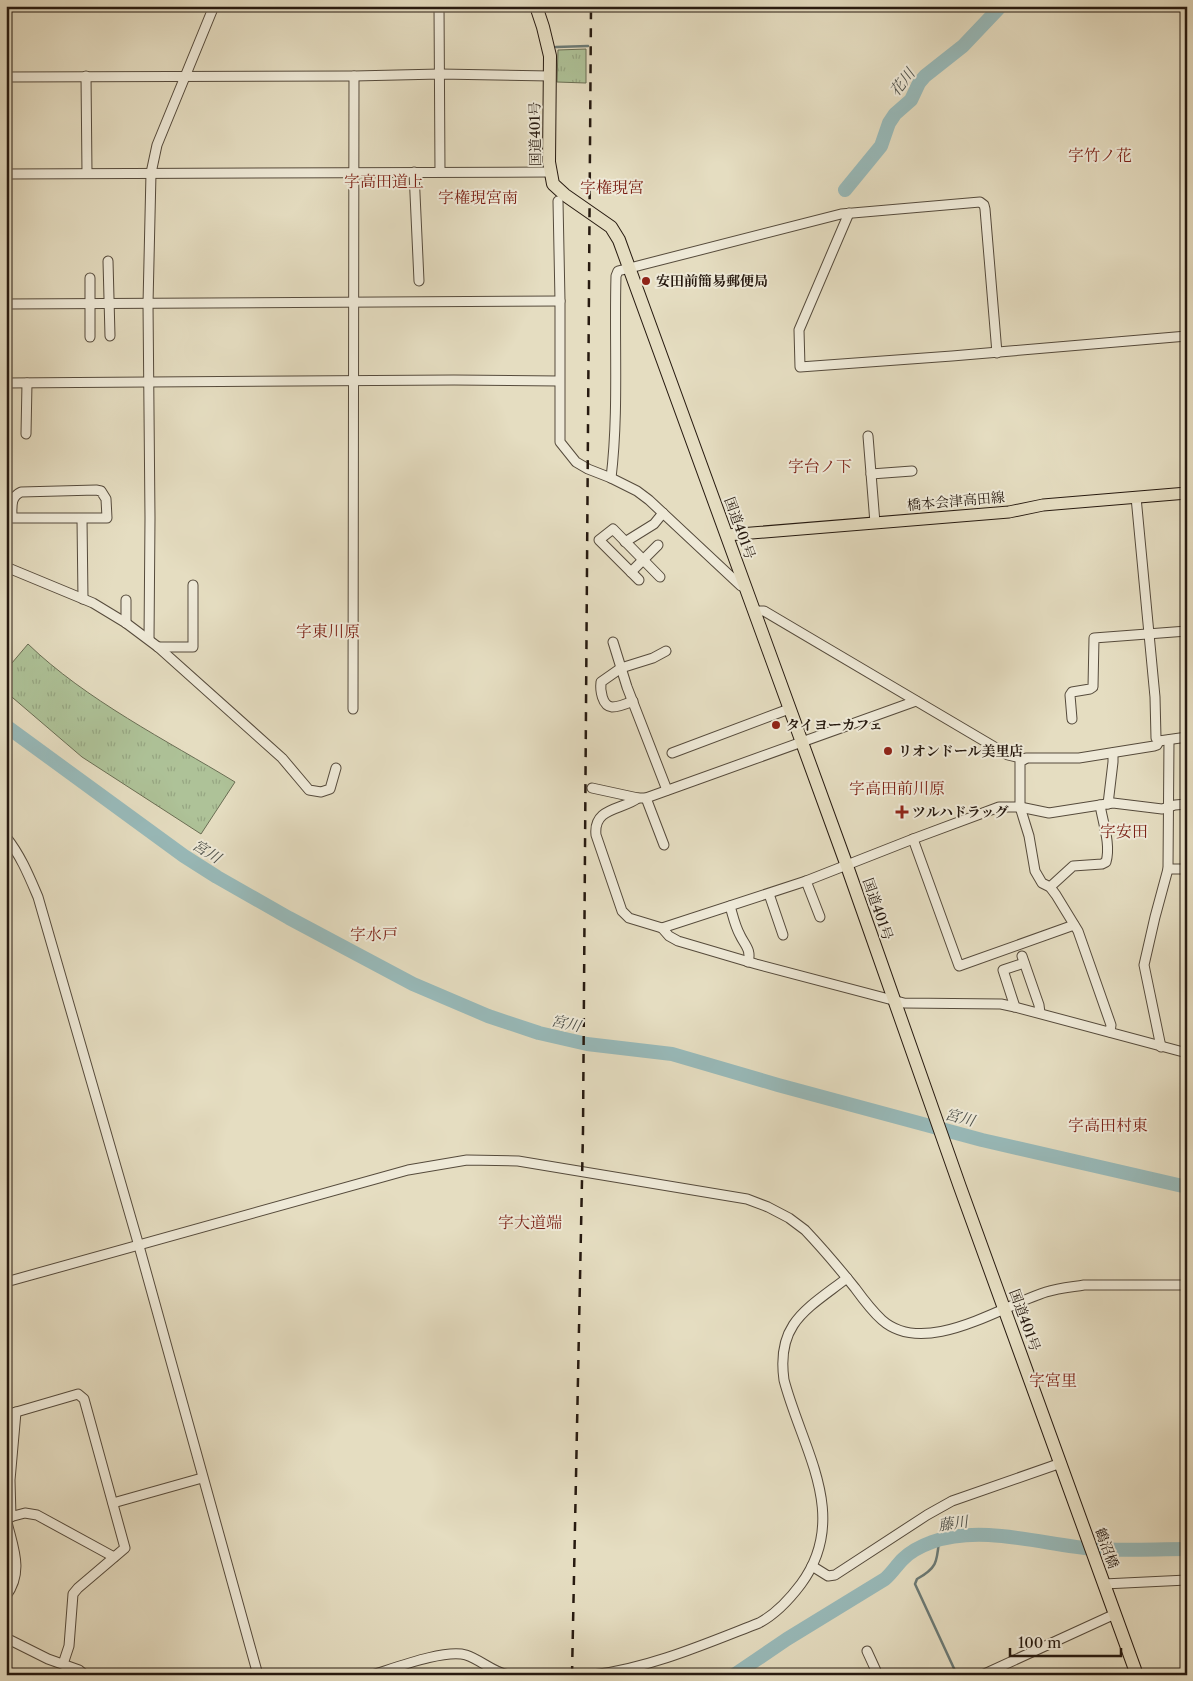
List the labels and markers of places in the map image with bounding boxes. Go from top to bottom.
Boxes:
place label: 安田前簡易郵便局 [656,272,768,290]
marker: 安田前簡易郵便局 [640,275,652,287]
place label: タイヨーカフェ [786,716,883,734]
marker: タイヨーカフェ [770,719,782,731]
place label: リオンドール美里店 [898,742,1024,760]
marker: リオンドール美里店 [882,745,894,757]
place label: ツルハドラッグ [912,803,1008,821]
marker: ツルハドラッグ [896,806,908,818]

